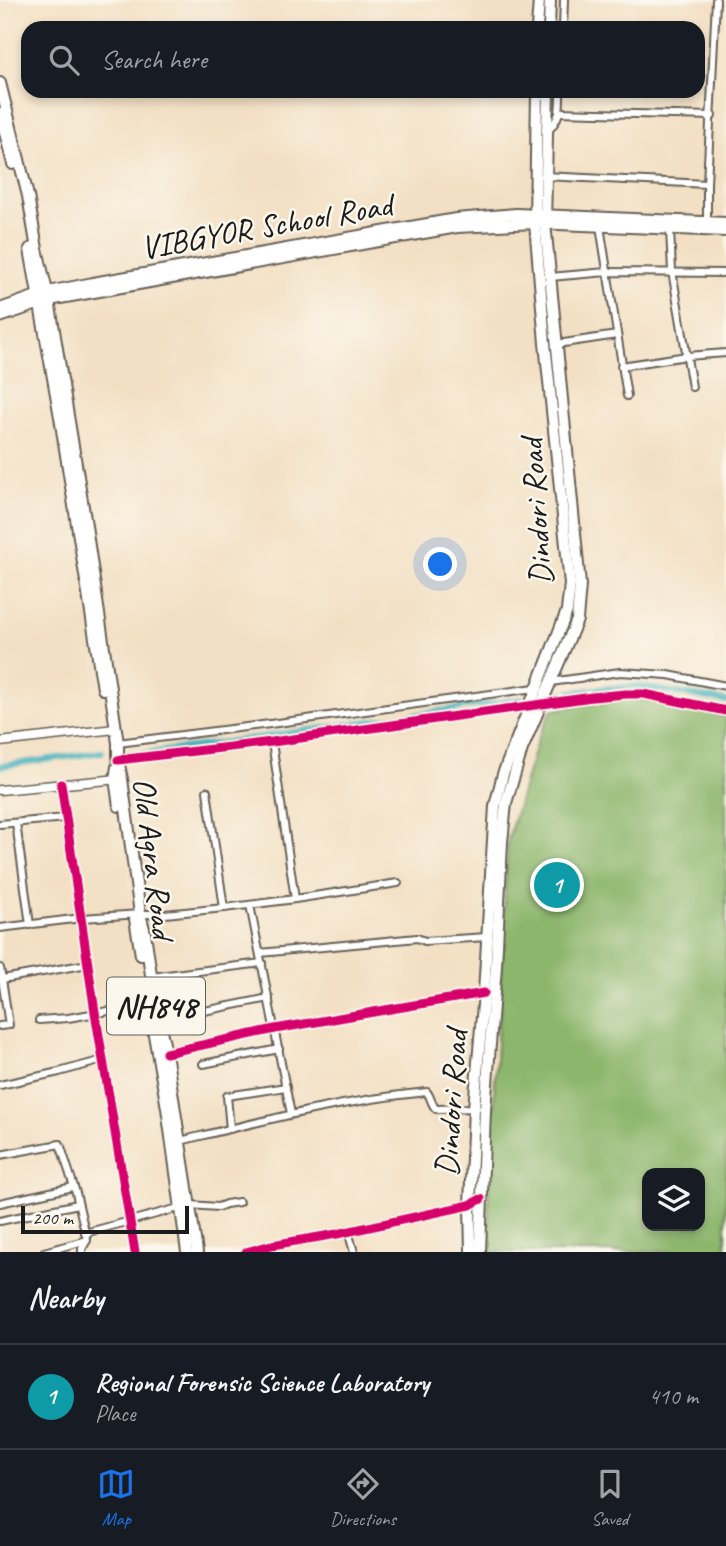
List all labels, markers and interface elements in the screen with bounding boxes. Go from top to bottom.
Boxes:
search box [21,21,705,98]
icon: search [45,41,83,79]
text: Search here [101,43,207,76]
street label: VIBGYOR School Road [137,182,400,269]
street label: Dindori Road [510,432,562,586]
your location [423,547,457,581]
street label: Old Agra Road [123,775,185,946]
pin: 1 [534,859,580,911]
road number: NH848 [107,978,205,1035]
street label: Dindori Road [425,1024,477,1178]
map controls [642,1168,705,1231]
button: layers [642,1168,705,1231]
scale bar [21,1203,189,1235]
text: 200 m [32,1206,73,1230]
text: Nearby [28,1279,104,1317]
text: Regional Forensic Science Laboratory [95,1366,429,1399]
text: 1 [46,1382,56,1411]
text: 410 m [649,1382,698,1411]
text: Place [95,1399,135,1428]
tab: Map [97,1465,135,1531]
tab: Directions [330,1465,396,1531]
tab: Saved [591,1465,629,1531]

